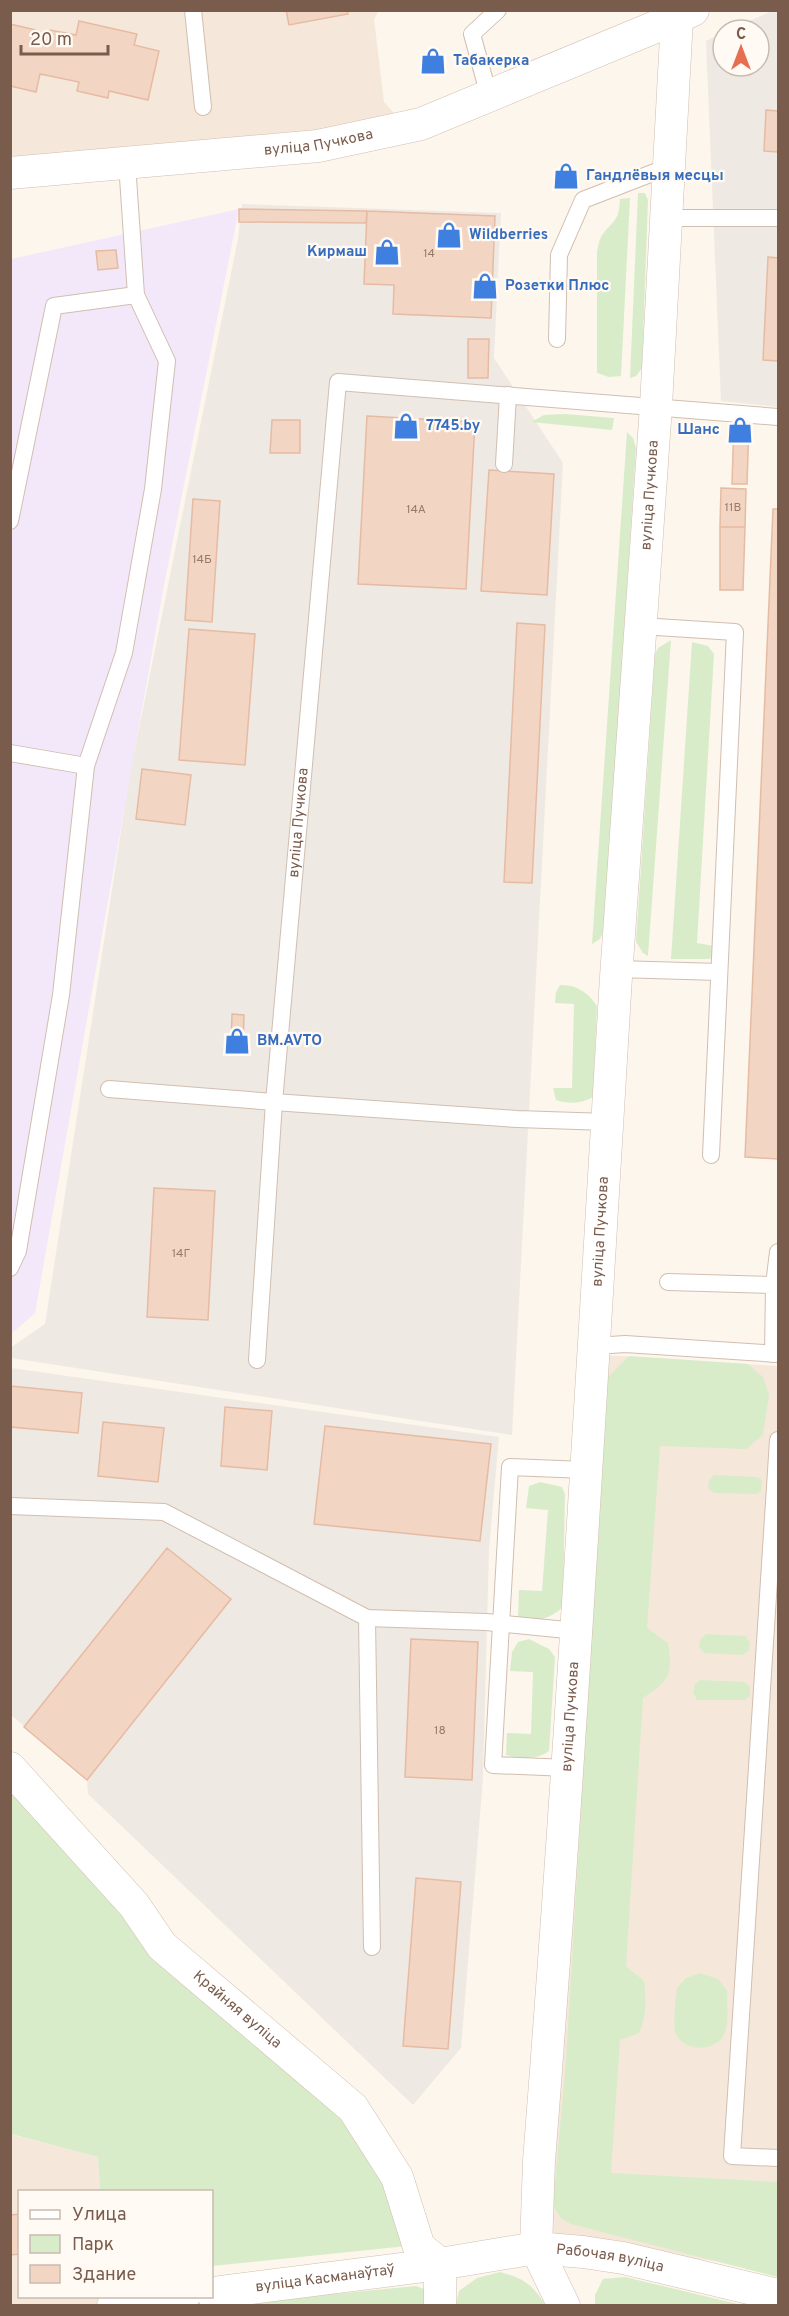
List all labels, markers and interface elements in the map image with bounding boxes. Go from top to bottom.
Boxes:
scale bar [21,18,108,56]
north arrow [711,18,771,78]
text: С [736,25,746,45]
text: 20 m [30,29,72,52]
shop icon: Табакерка [418,46,448,76]
place label: Табакерка [453,52,529,71]
street label: вуліца Пучкова [263,125,375,160]
shop icon: Гандлёвыя месцы [551,161,581,191]
place label: Гандлёвыя месцы [586,167,724,186]
shop icon: Wildberries [434,220,464,250]
place label: Wildberries [469,226,548,245]
shop icon: Кирмаш [372,237,402,267]
place label: Кирмаш [307,243,367,262]
house number: 14 [423,246,435,262]
shop icon: Розетки Плюс [470,271,500,301]
place label: Розетки Плюс [505,277,609,296]
shop icon: 7745.by [391,411,421,441]
shop icon: Шанс [725,415,755,445]
place label: 7745.by [426,417,481,436]
place label: Шанс [677,421,720,440]
street label: вуліца Пучкова [637,440,663,551]
house number: 11В [725,500,742,516]
house number: 14А [406,502,426,518]
house number: 14Б [192,552,212,568]
street label: вуліца Пучкова [284,767,313,879]
shop icon: BM.AVTO [222,1026,252,1056]
place label: BM.AVTO [257,1032,322,1051]
street label: вуліца Пучкова [588,1176,613,1287]
house number: 14Г [172,1246,190,1262]
street label: вуліца Пучкова [558,1661,584,1772]
house number: 18 [434,1723,446,1739]
street label: Крайняя вуліца [189,1967,286,2053]
legend [18,2190,213,2298]
text: Улица [72,2204,126,2227]
text: Парк [72,2234,114,2257]
street label: Рабочая вуліца [555,2240,666,2277]
street label: вуліца Касманаўтаў [254,2260,396,2297]
text: Здание [72,2264,136,2287]

